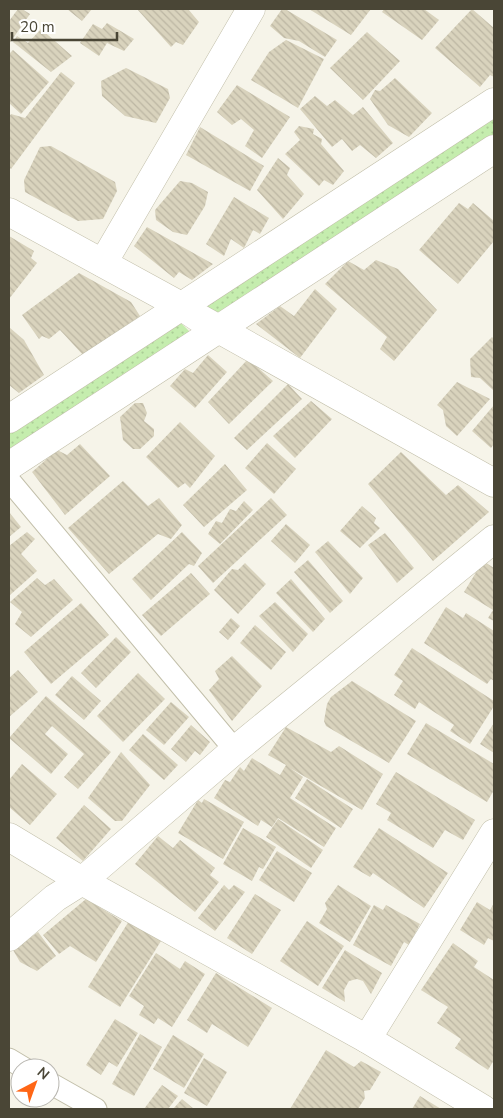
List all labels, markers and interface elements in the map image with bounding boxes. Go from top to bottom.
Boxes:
scale bar [12,10,118,42]
text: 20 m [20,17,55,37]
north arrow [10,1058,60,1108]
text: N [33,1063,53,1084]

